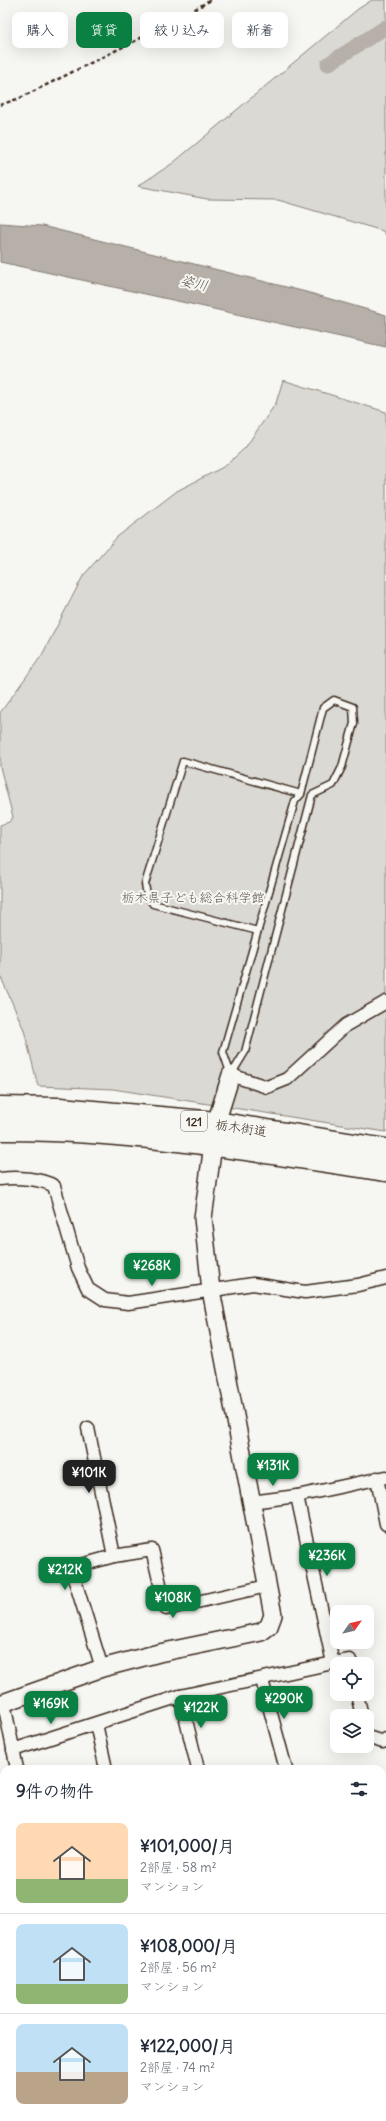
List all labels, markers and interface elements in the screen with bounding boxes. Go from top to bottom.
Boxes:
chip: 購入 [12,12,68,48]
chip: 賃貸 [76,12,132,48]
chip: 絞り込み [140,12,224,48]
chip: 新着 [232,12,288,48]
water label: 姿川 [178,271,210,295]
park label: 栃木県子ども総合科学館 [121,889,265,906]
road number: 121 [181,1111,207,1131]
street label: 栃木街道 [214,1116,268,1140]
pin: ¥268K [124,1253,180,1287]
text: ¥268K [133,1257,171,1274]
pin: ¥131K [245,1453,301,1487]
text: ¥131K [256,1457,290,1474]
pin: ¥101K [61,1460,117,1494]
text: ¥101K [72,1464,106,1481]
pin: ¥236K [299,1543,355,1577]
text: ¥236K [308,1547,346,1564]
pin: ¥212K [37,1557,93,1591]
text: ¥212K [47,1561,83,1578]
pin: ¥108K [145,1585,201,1619]
text: ¥108K [155,1589,191,1606]
north arrow [330,1605,374,1649]
map controls [330,1605,374,1753]
button: locate [330,1657,374,1701]
pin: ¥290K [256,1686,312,1720]
text: ¥290K [265,1690,303,1707]
pin: ¥169K [23,1691,79,1725]
text: ¥169K [33,1695,69,1712]
pin: ¥122K [173,1695,229,1729]
text: ¥122K [183,1699,219,1716]
button: layers [330,1709,374,1753]
icon: filters [348,1778,370,1800]
text: 9件の物件 [16,1780,94,1802]
text: ¥101,000/月 [140,1835,235,1857]
icon: home [48,1839,96,1887]
text: 2部屋 · 58 m² [140,1859,217,1876]
text: マンション [140,1878,204,1895]
text: ¥108,000/月 [140,1935,238,1957]
icon: home [48,1940,96,1988]
text: 2部屋 · 56 m² [140,1959,217,1976]
text: マンション [140,1978,204,1995]
text: ¥122,000/月 [140,2035,235,2057]
icon: home [48,2040,96,2088]
text: 2部屋 · 74 m² [140,2059,215,2076]
text: マンション [140,2078,204,2095]

